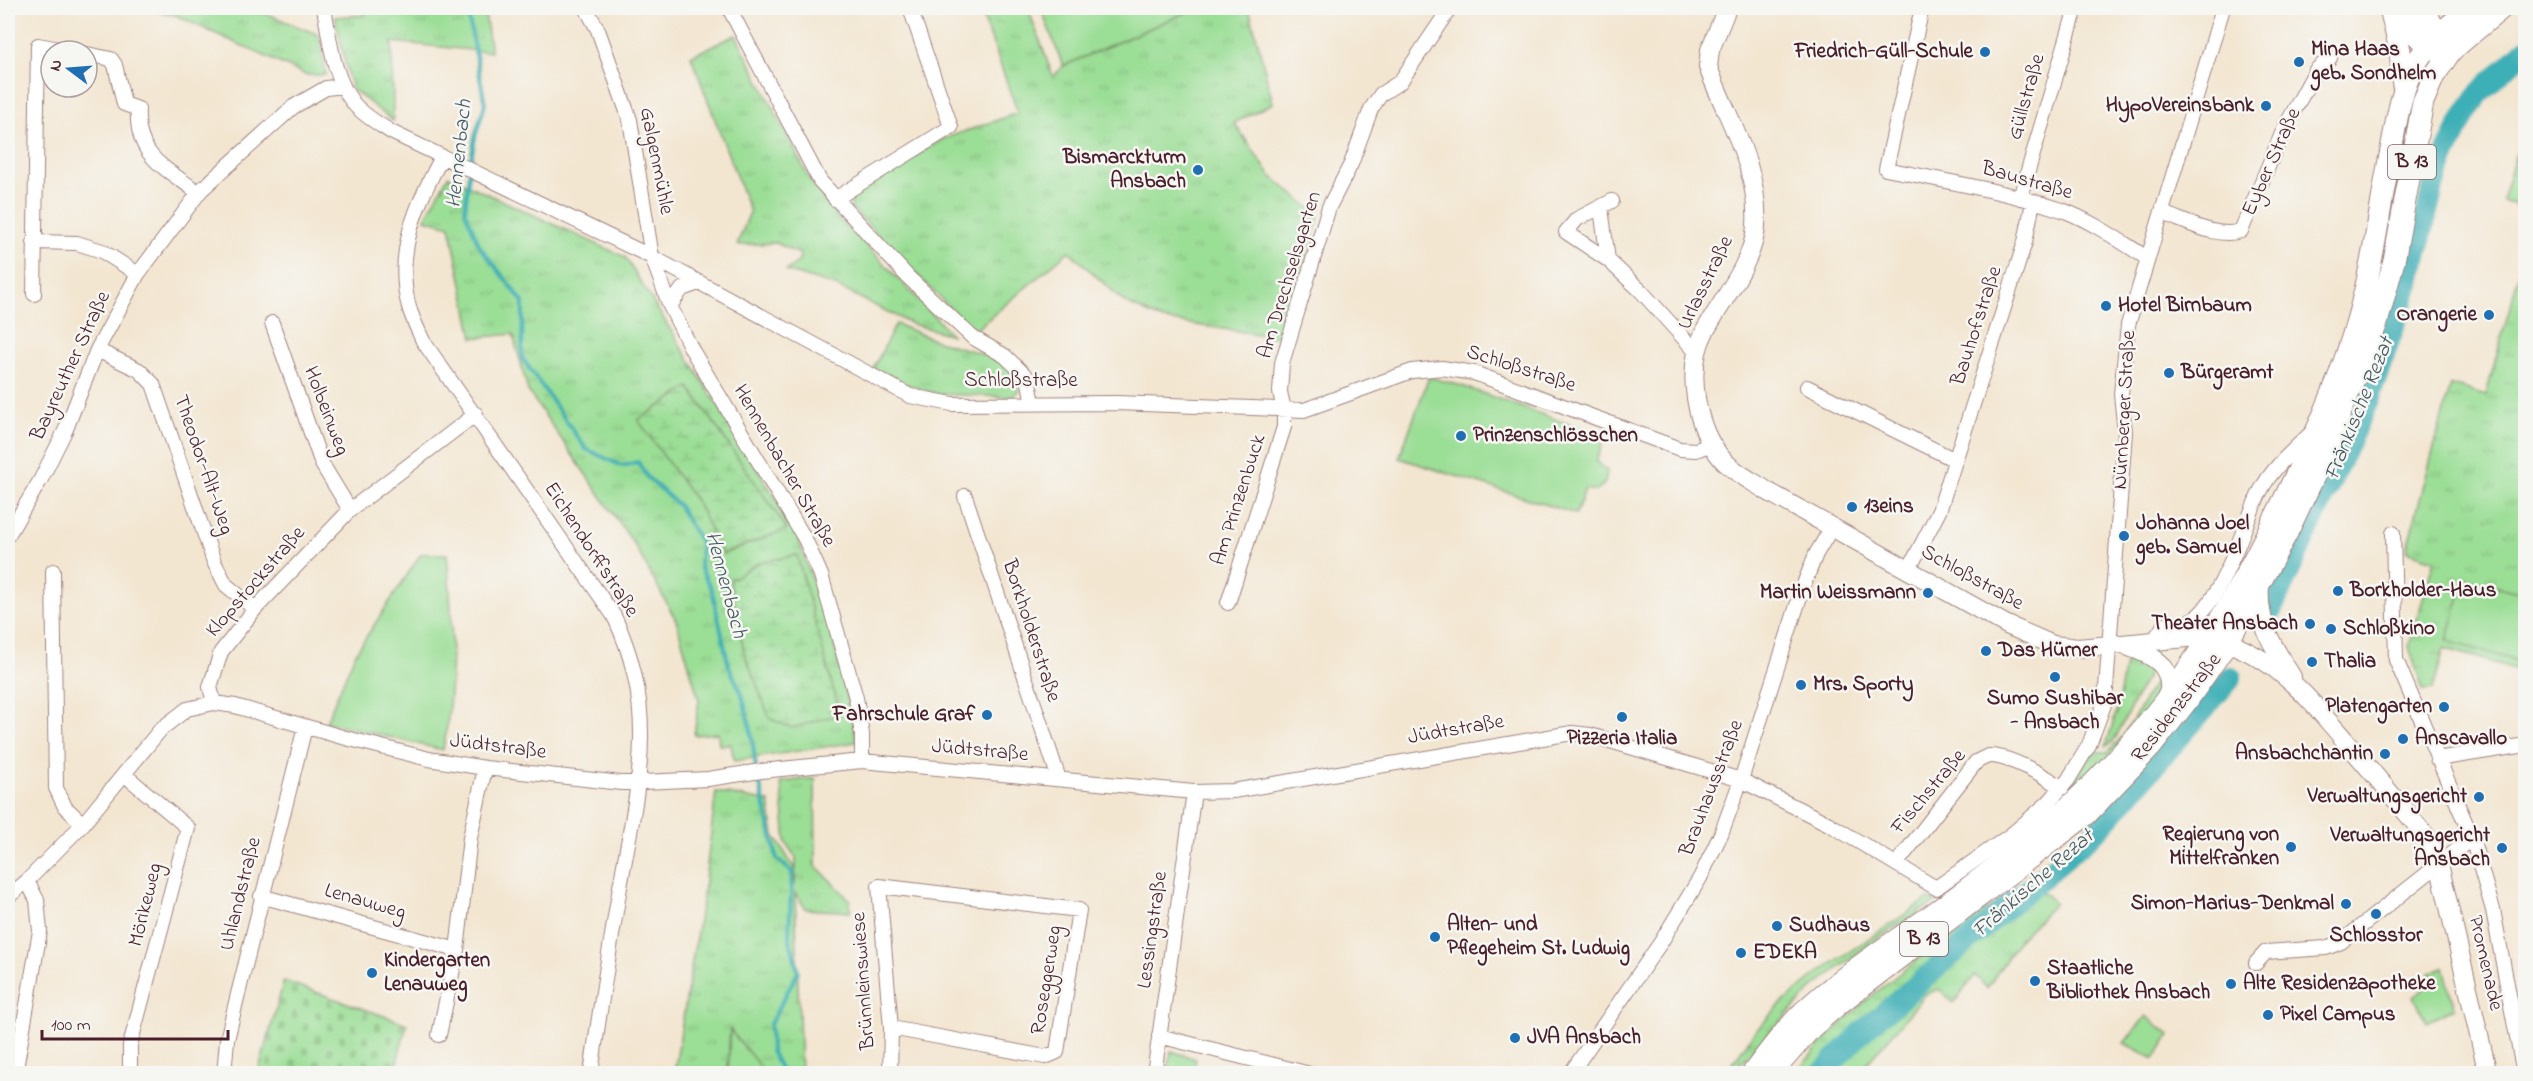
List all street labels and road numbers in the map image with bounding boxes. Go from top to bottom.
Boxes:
street label: Güllstraße [2000,50,2054,144]
street label: Eyber Straße [2235,103,2311,222]
street label: Galgenmühle [629,105,681,218]
road number: B 13 [2388,145,2436,179]
street label: Baustraße [1977,153,2077,208]
street label: Am Drechselsgarten [1250,188,1332,363]
street label: Urlasstraße [1670,230,1742,335]
street label: Bauhofstraße [1943,262,2011,391]
street label: Bayreuther Straße [23,286,121,448]
street label: Nürnberger Straße [2106,329,2146,490]
street label: Schloßstraße [1462,337,1580,401]
street label: Holbeinweg [293,362,357,461]
street label: Schloßstraße [964,366,1078,396]
street label: Hennenbacher Straße [725,379,843,554]
street label: Theodor-Alt-Weg [163,391,241,540]
street label: Am Prinzenbuck [1204,430,1275,569]
street label: Eichendorffstraße [536,476,646,624]
street label: Klopstockstraße [199,519,313,644]
street label: Schloßstraße [1915,537,2029,619]
street label: Borkholderstraße [994,555,1068,707]
street label: Residenzstraße [2125,646,2230,769]
street label: Jüdtstraße [1406,707,1507,753]
street label: Brauhausstraße [1672,715,1752,861]
street label: Jüdtstraße [448,726,549,768]
street label: Jüdtstraße [930,732,1030,770]
street label: Fischstraße [1884,742,1974,842]
street label: Uhlandstraße [212,833,270,954]
street label: Mörikeweg [121,860,173,950]
street label: Lessingstraße [1130,869,1178,991]
street label: Lenauweg [320,876,409,930]
street label: Brünnleinswiese [844,910,884,1052]
street label: Promenade [2459,912,2511,1014]
road number: B 13 [1900,922,1948,956]
street label: Roseggerweg [1024,923,1072,1037]

